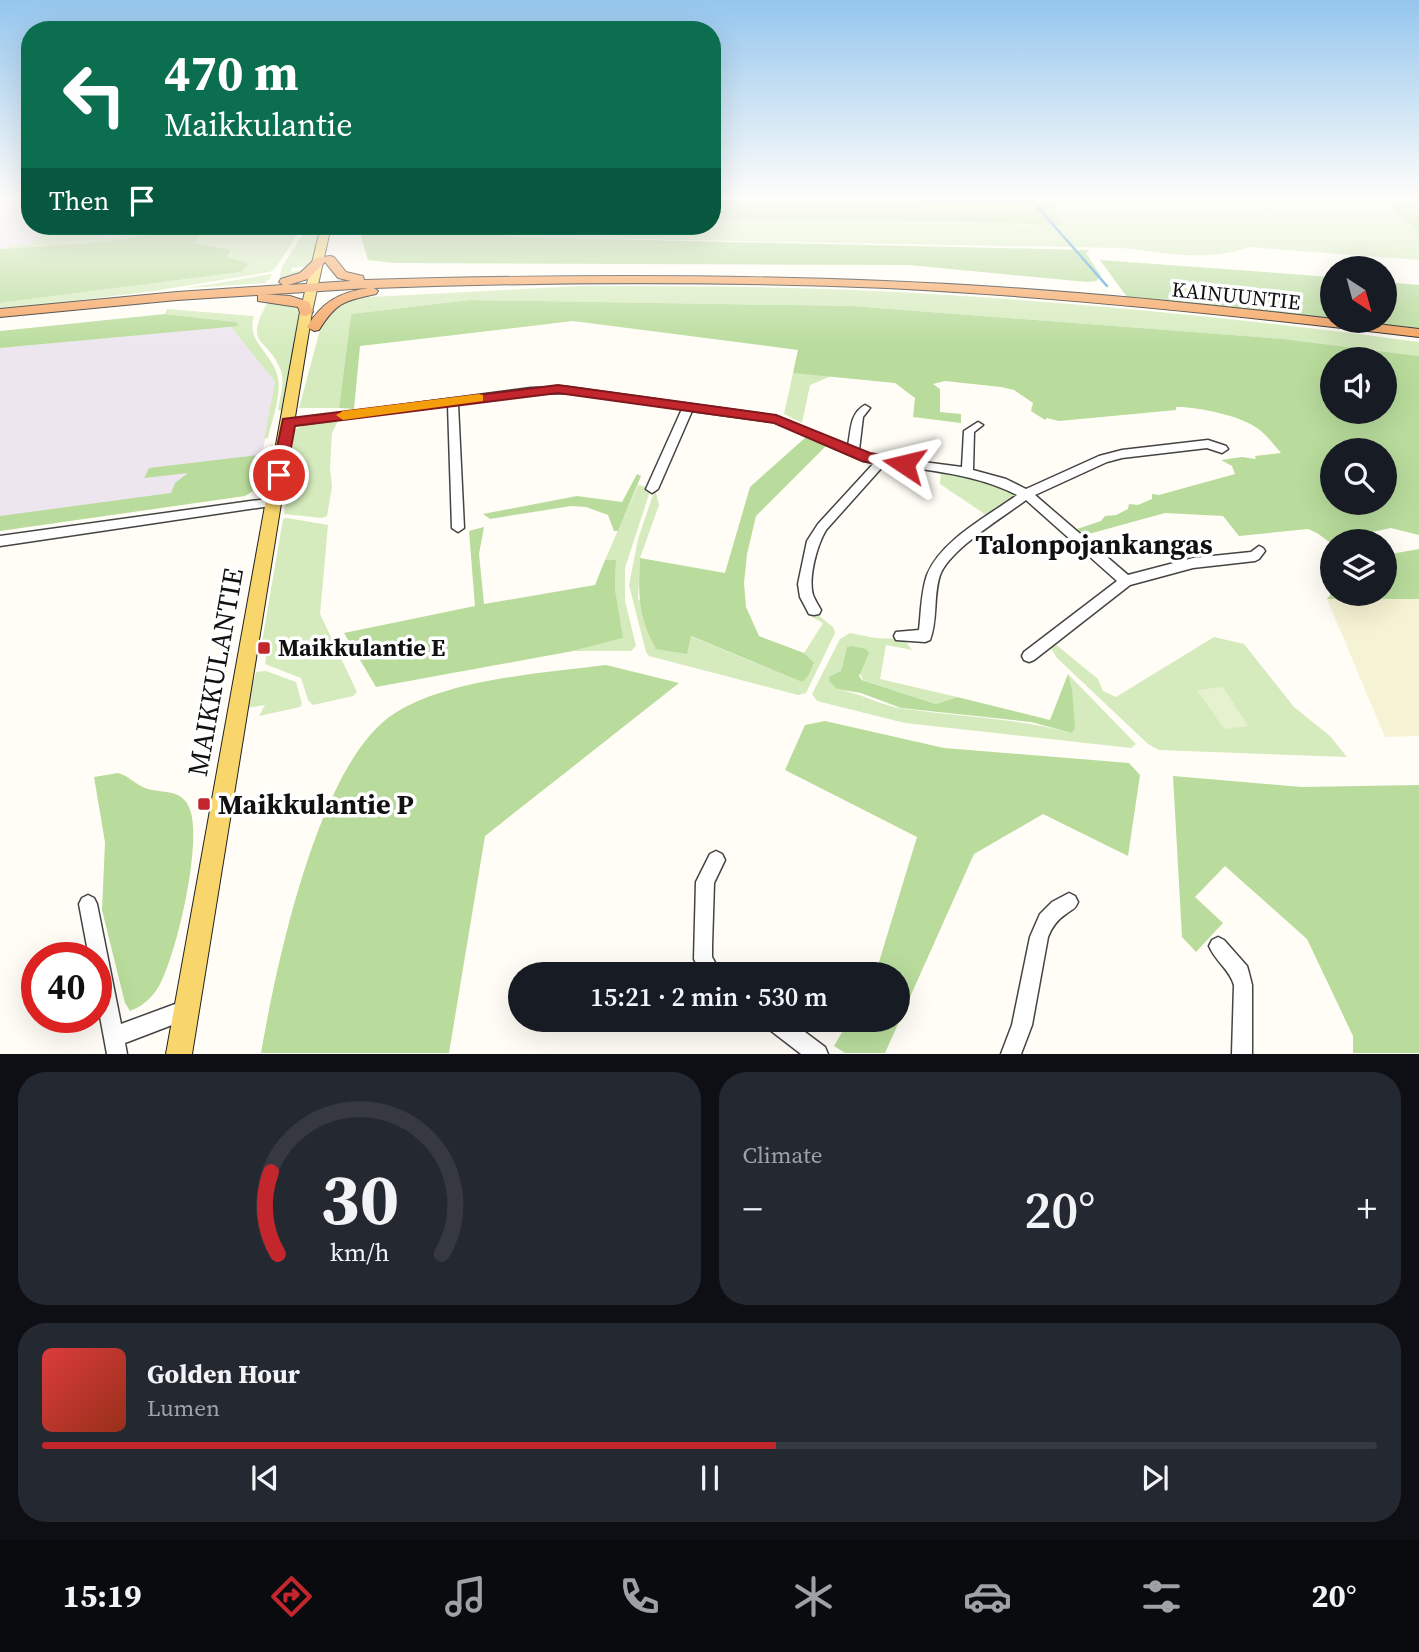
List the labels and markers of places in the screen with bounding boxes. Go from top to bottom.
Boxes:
pin [249,445,309,505]
place label: Maikkulantie E [278,631,445,664]
marker: Maikkulantie E [256,640,272,656]
place label: Maikkulantie P [218,785,414,823]
marker: Maikkulantie P [196,796,212,812]

